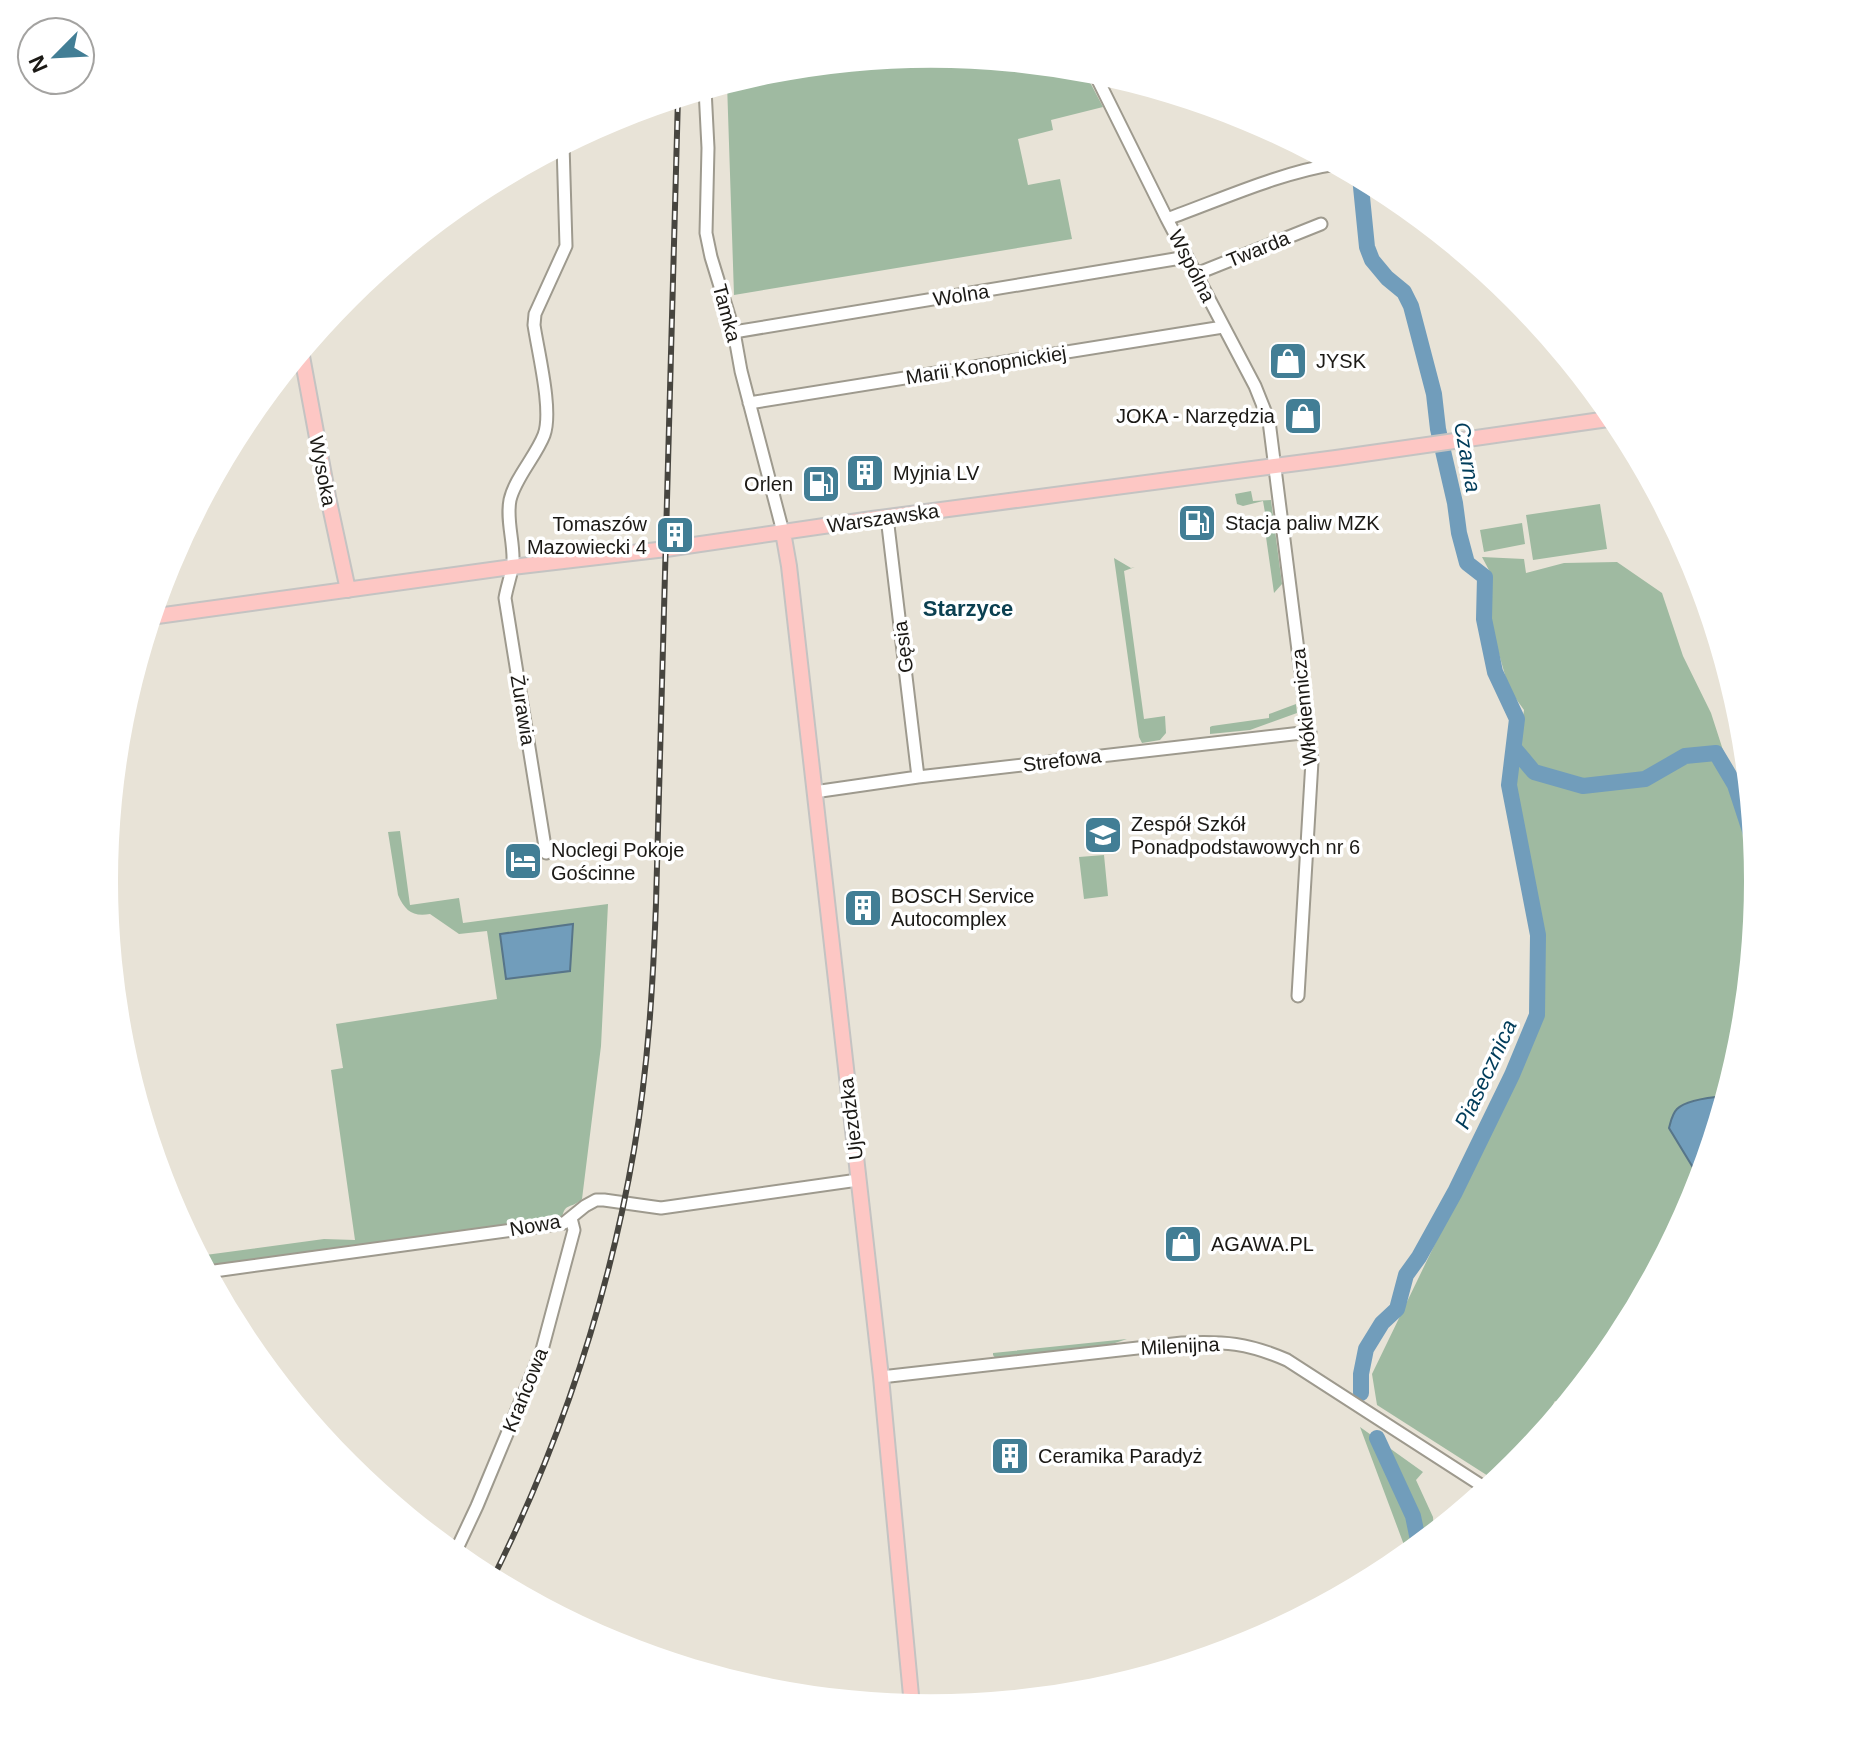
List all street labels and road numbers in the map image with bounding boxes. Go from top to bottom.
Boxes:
street label: Wspólna [1165,226,1220,306]
street label: Twarda [1223,226,1293,271]
street label: Wolna [931,280,991,310]
street label: Tamka [709,282,745,345]
street label: Marii Konopnickiej [904,341,1068,389]
street label: Wysoka [305,434,341,509]
street label: Warszawska [826,499,941,537]
street label: Gęsia [889,619,917,674]
street label: Włókiennicza [1287,646,1321,767]
street label: Żurawia [507,673,540,748]
street label: Strefowa [1021,744,1103,776]
street label: Ujezdzka [835,1076,867,1161]
street label: Nowa [508,1210,563,1240]
street label: Milenijna [1140,1333,1221,1359]
street label: Krańcowa [498,1344,552,1435]

